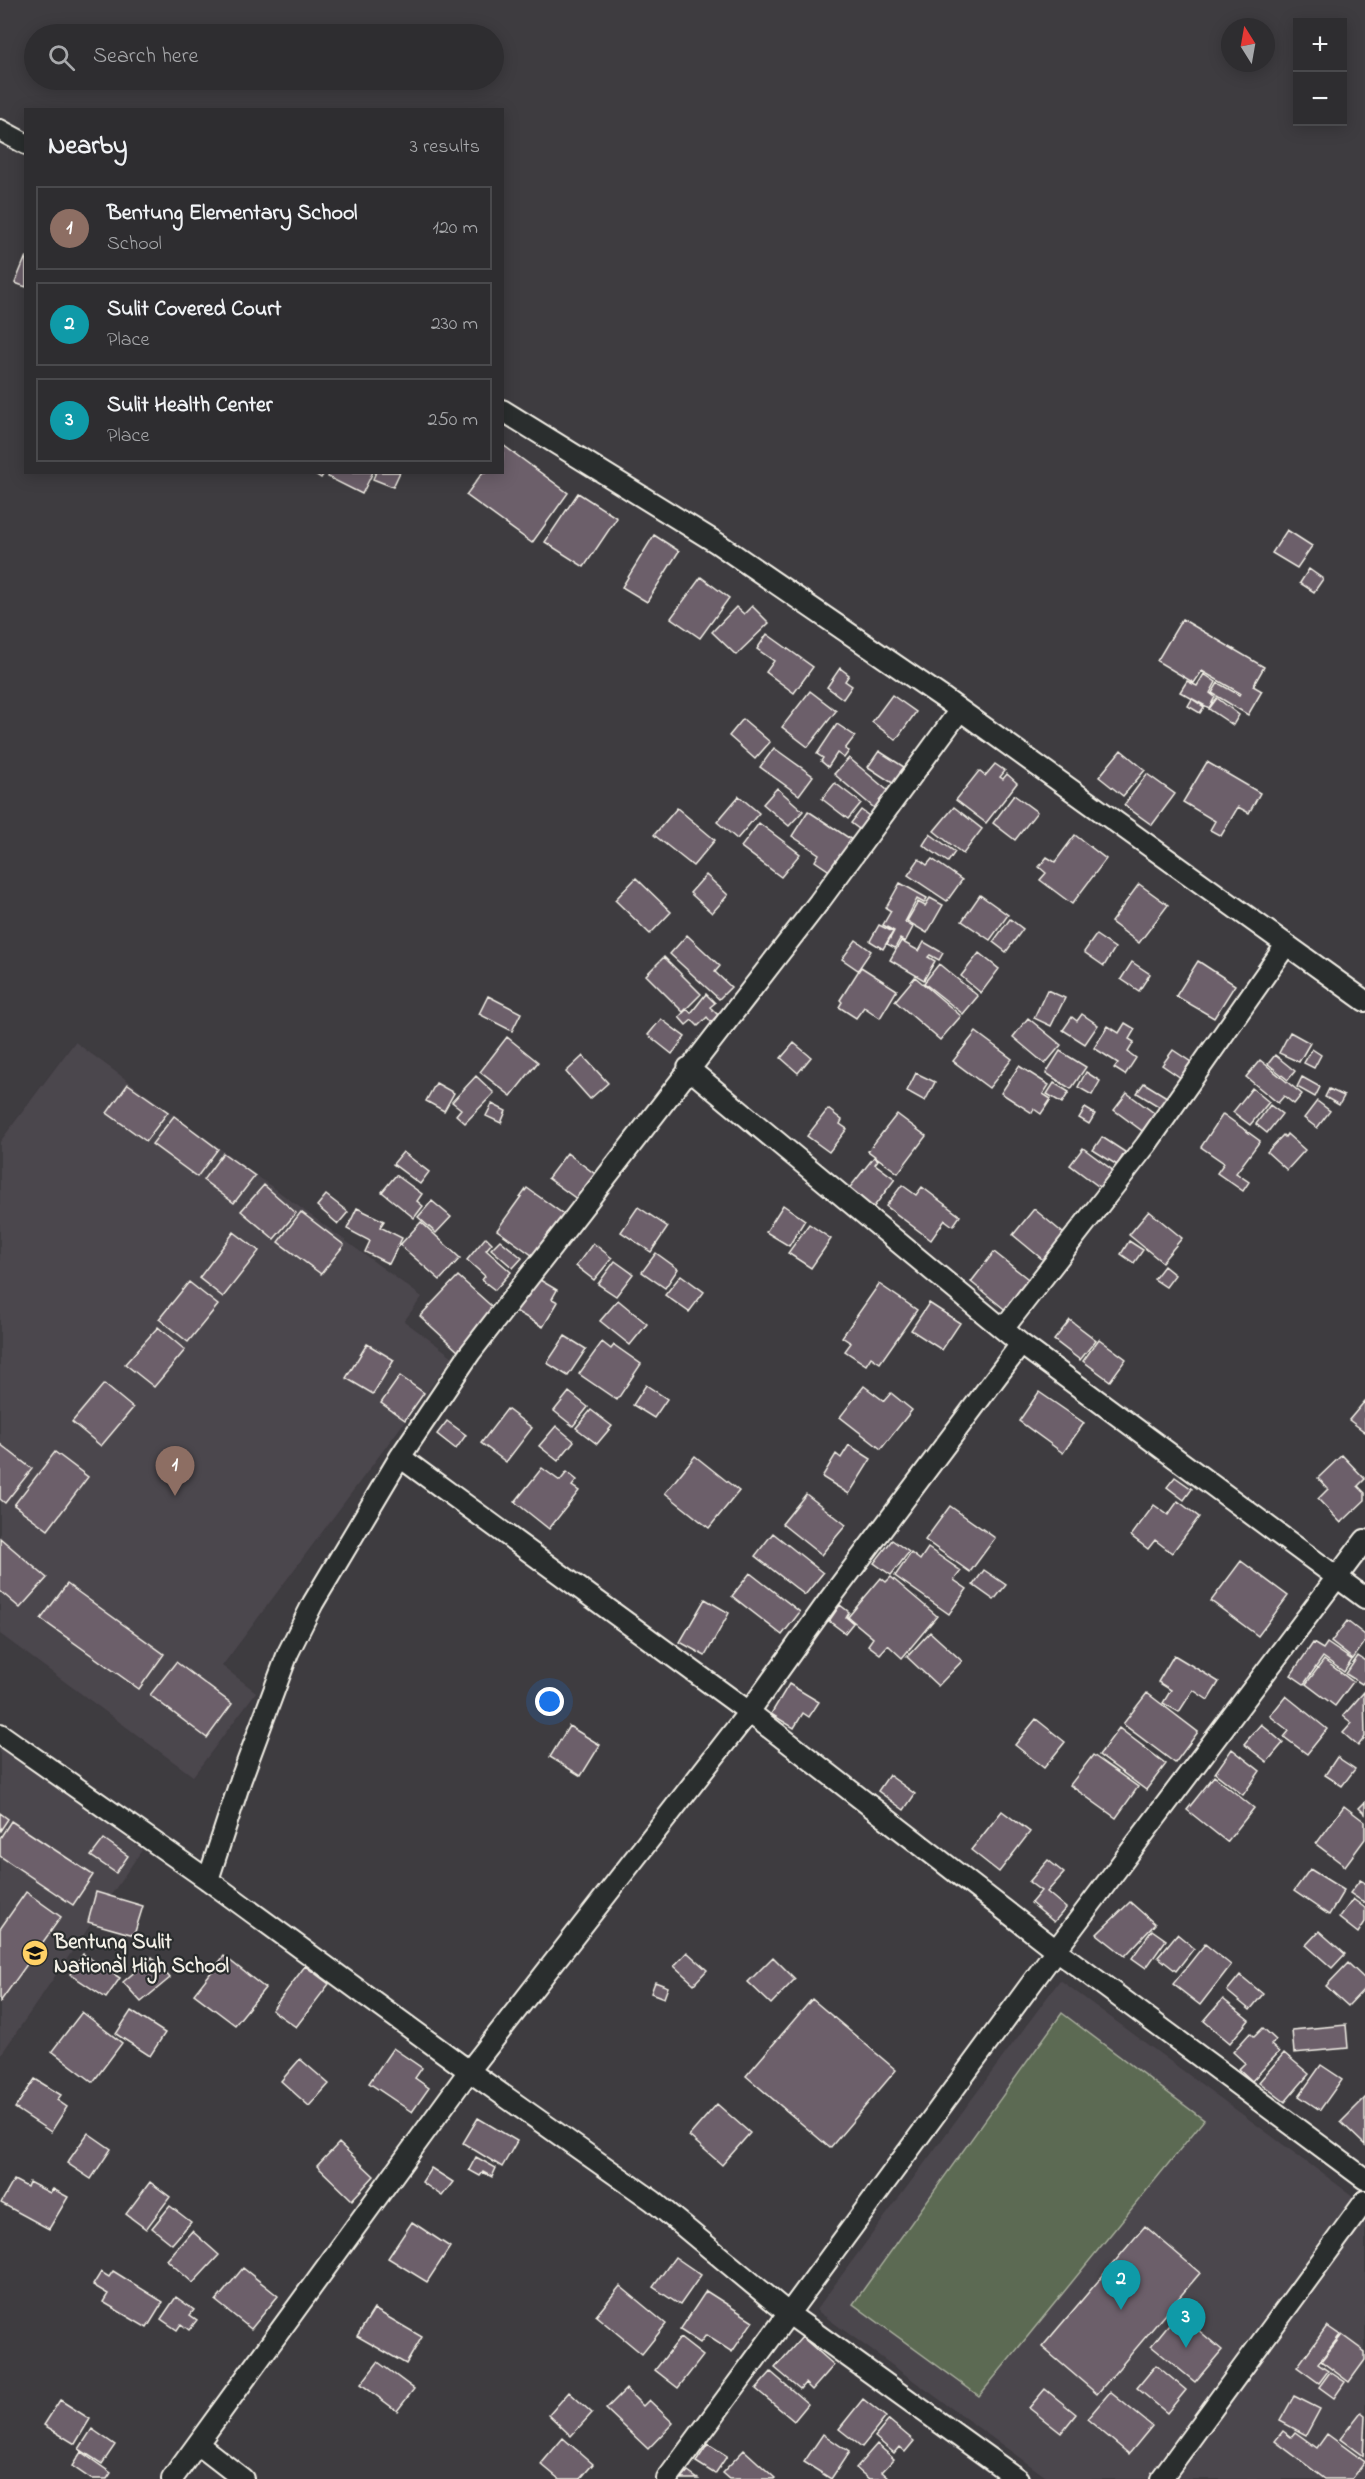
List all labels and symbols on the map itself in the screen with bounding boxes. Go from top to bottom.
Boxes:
north arrow [1221,18,1275,72]
pin: 1 [156,1446,195,1496]
your location [535,1687,564,1716]
place label: Bentung Sulit National High School [53,1928,230,1984]
school or university icon: Bentung Sulit National High School [20,1938,50,1968]
pin: 2 [1102,2260,1140,2310]
pin: 3 [1166,2298,1206,2348]

